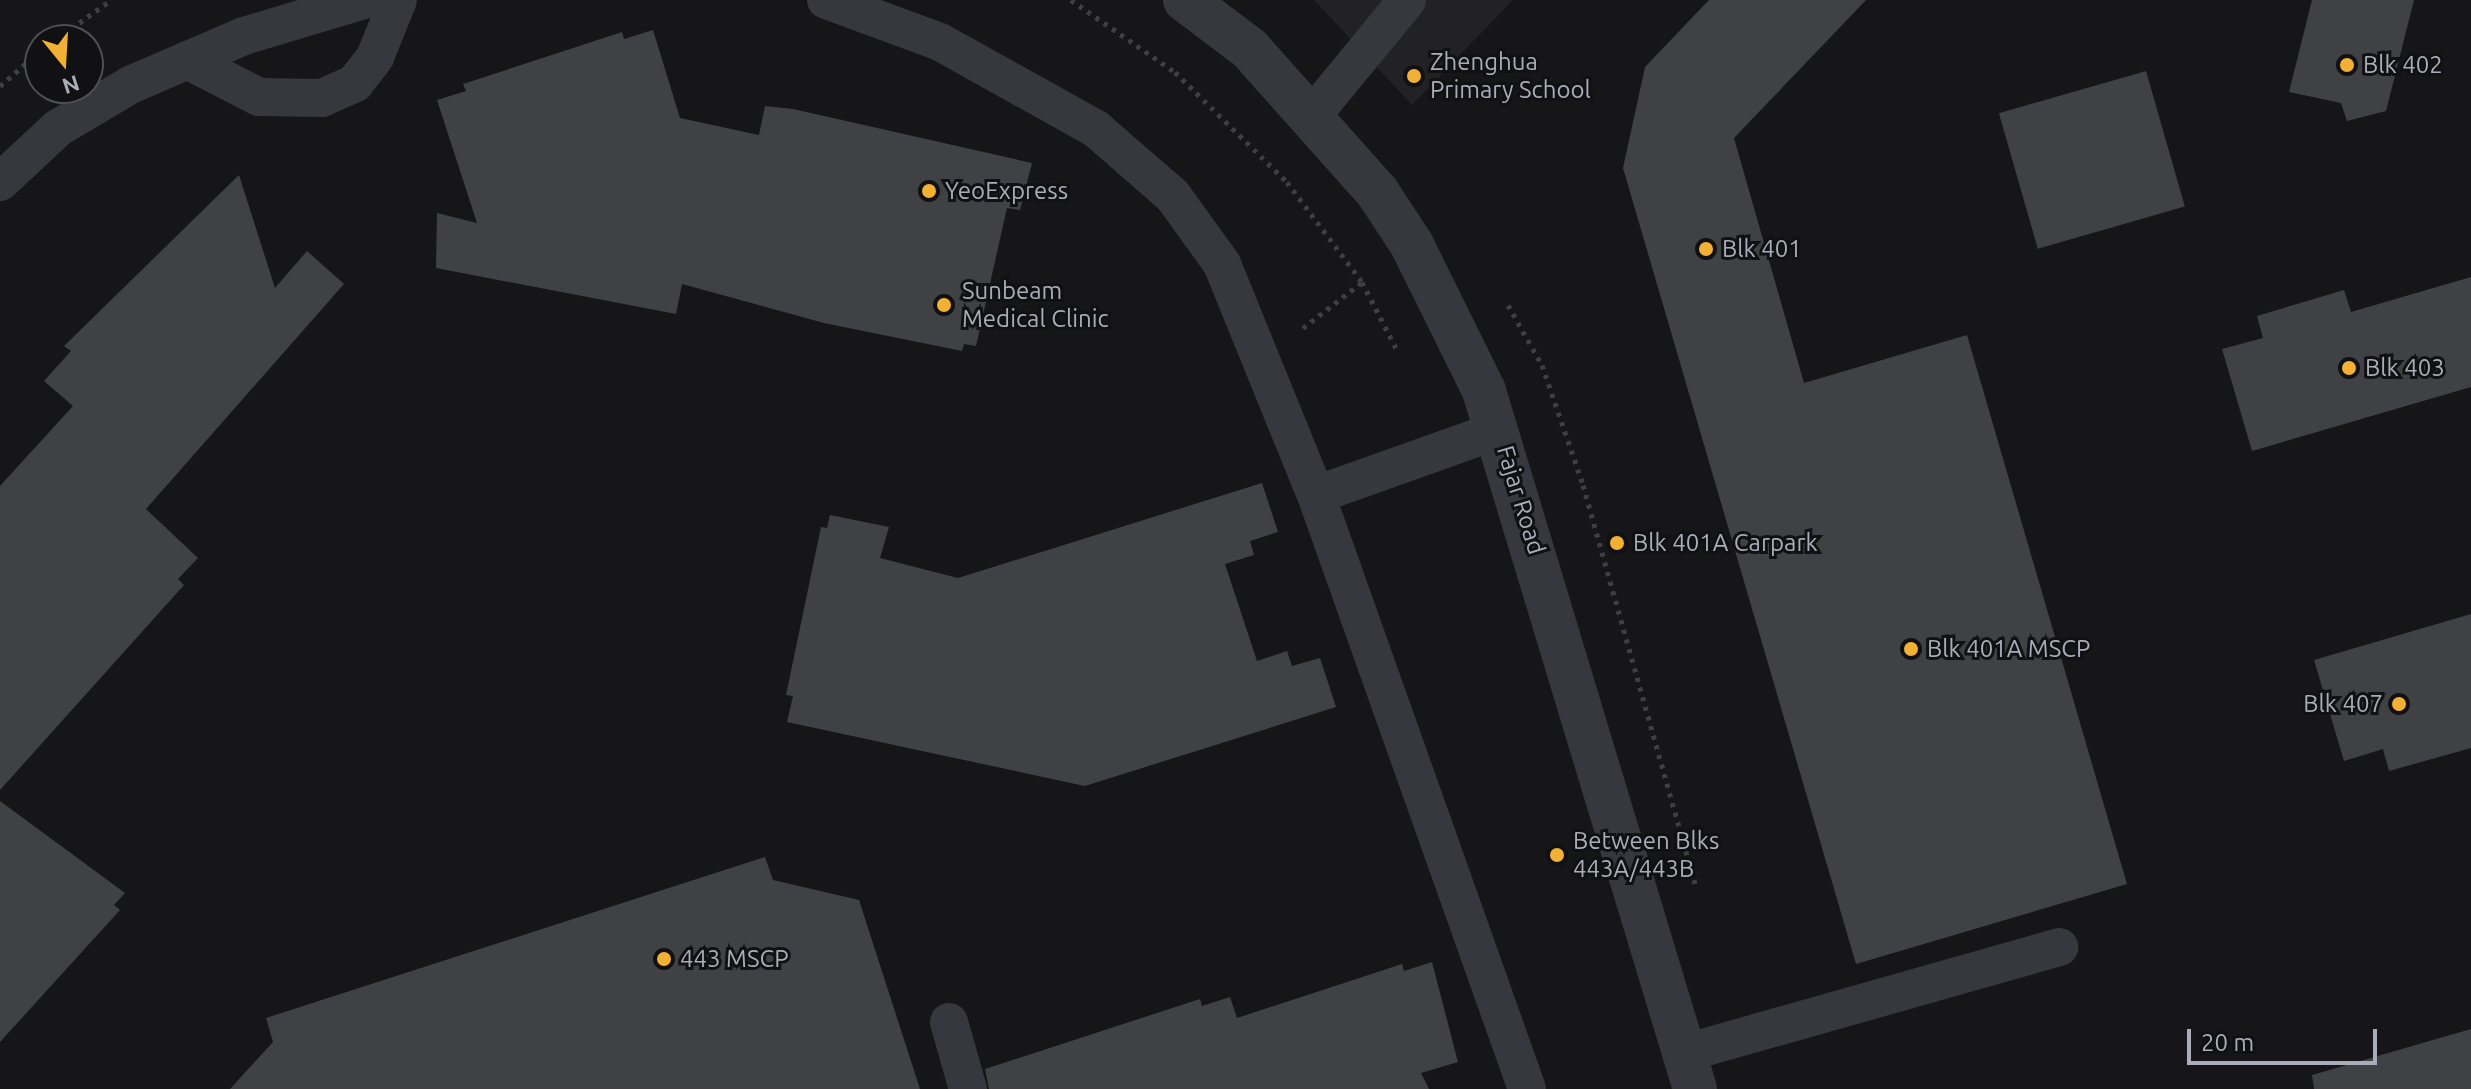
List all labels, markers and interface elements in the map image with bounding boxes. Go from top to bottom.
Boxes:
north arrow [24,24,104,104]
place label: Zhenghua Primary School [1430,48,1591,104]
place label: Blk 402 [2363,51,2443,79]
marker: Blk 402 [2338,56,2356,74]
marker: Zhenghua Primary School [1405,67,1423,85]
text: N [59,71,83,100]
place label: YeoExpress [945,177,1068,205]
marker: YeoExpress [920,182,938,200]
place label: Blk 401 [1722,235,1802,263]
marker: Blk 401 [1697,240,1715,258]
place label: Sunbeam Medical Clinic [962,277,1109,333]
marker: Sunbeam Medical Clinic [933,294,955,316]
place label: Blk 403 [2365,354,2445,382]
marker: Blk 403 [2340,359,2358,377]
street label: Fajar Road [1491,442,1551,558]
place label: Blk 401A Carpark [1633,529,1818,557]
marker: Blk 401A Carpark [1608,534,1626,552]
place label: Blk 401A MSCP [1927,635,2090,663]
marker: Blk 401A MSCP [1902,640,1920,658]
place label: Blk 407 [2303,690,2383,718]
marker: Blk 407 [2390,695,2408,713]
place label: Between Blks 443A/443B [1573,827,1719,883]
marker: Between Blks 443A/443B [1548,846,1566,864]
place label: 443 MSCP [680,945,789,973]
marker: 443 MSCP [655,950,673,968]
scale bar [2191,1013,2381,1063]
text: 20 m [2201,1029,2254,1056]

